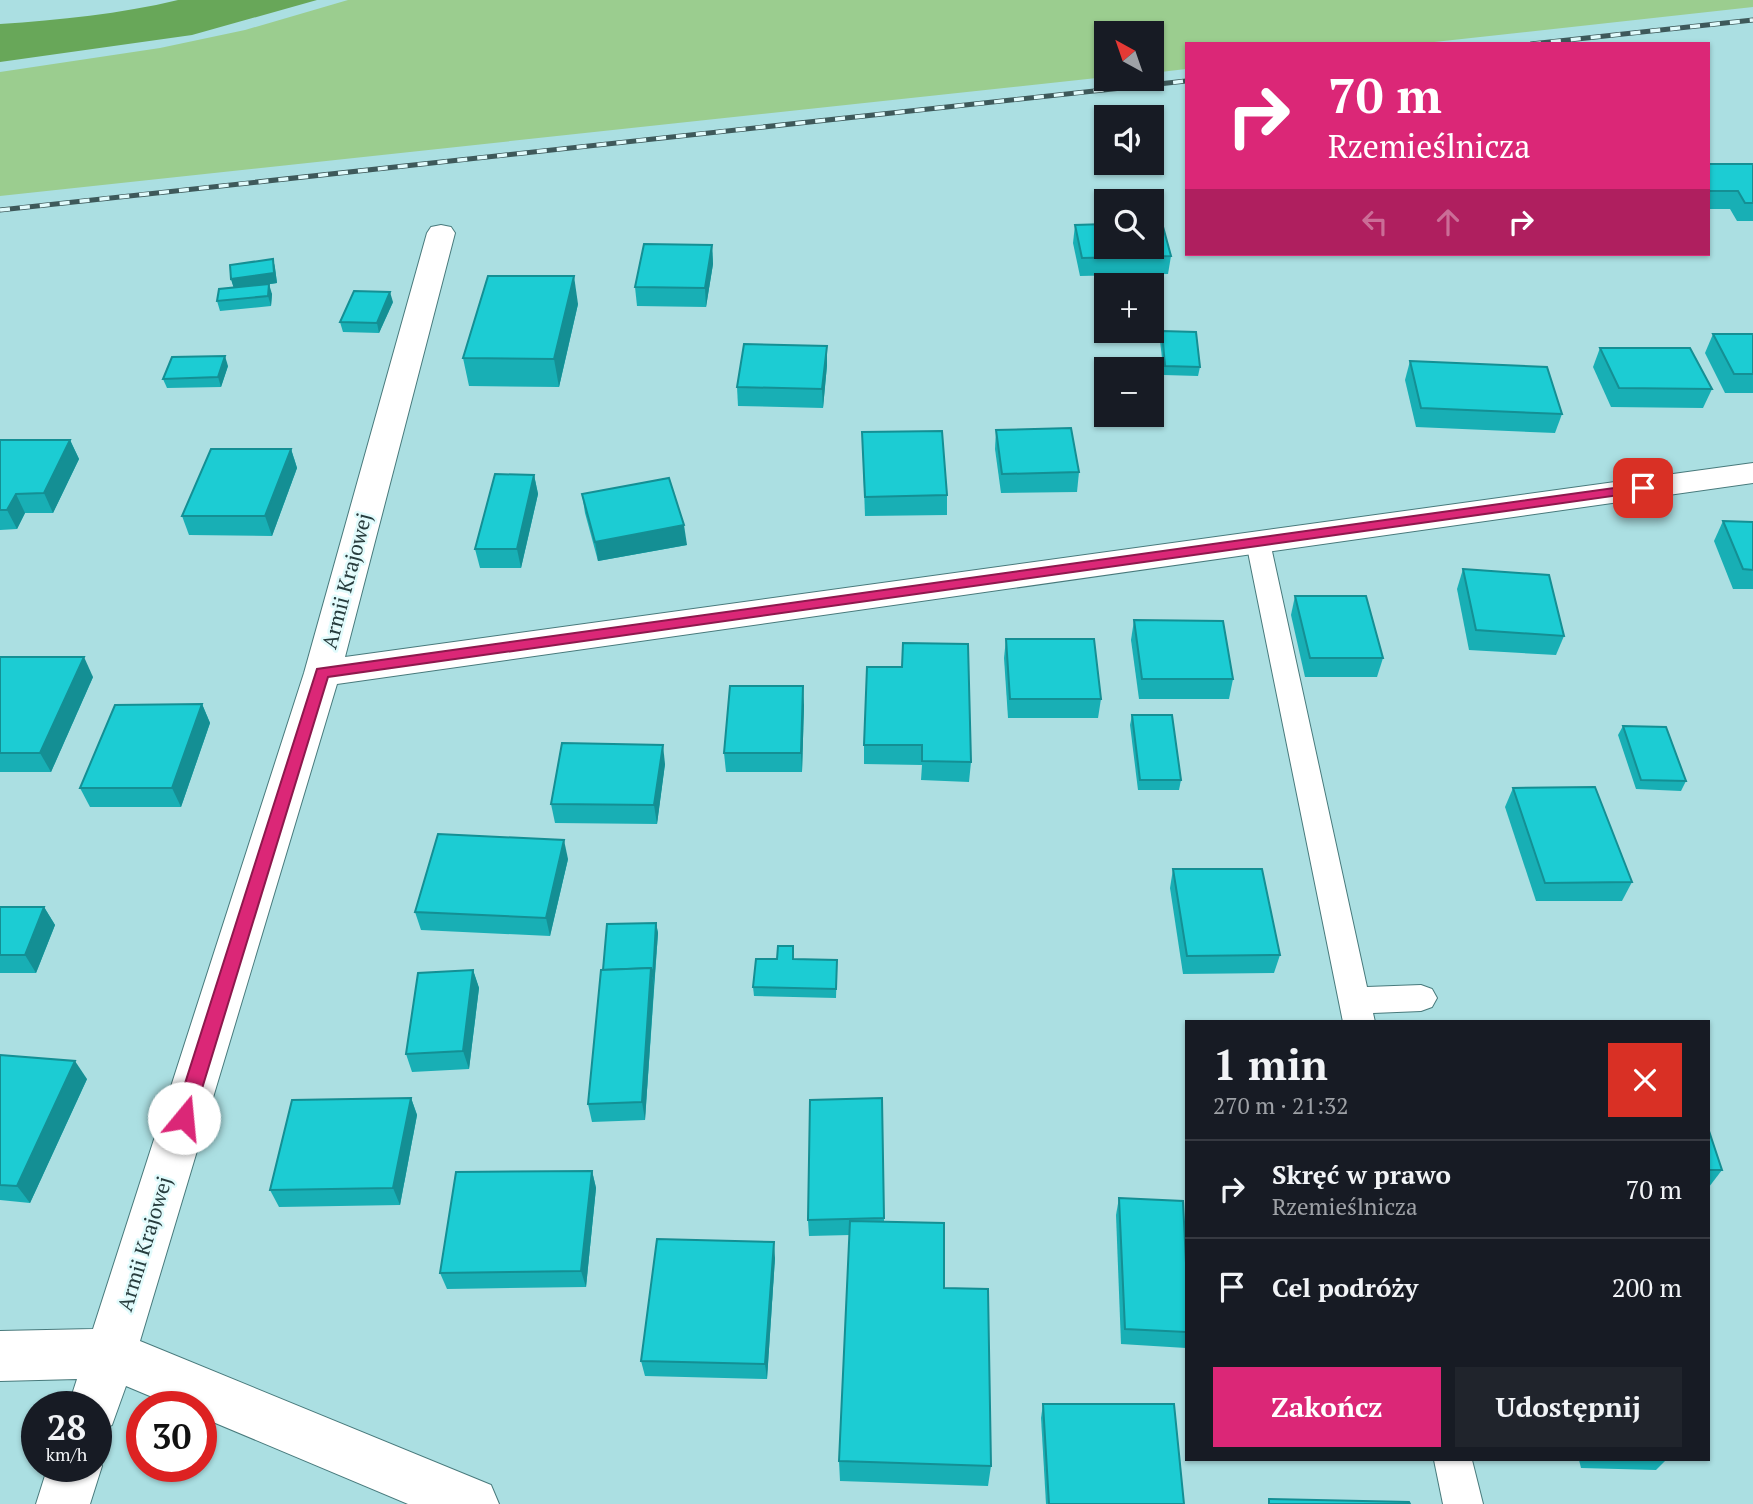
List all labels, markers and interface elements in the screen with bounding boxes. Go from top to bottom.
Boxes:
north arrow [1094,21,1164,91]
map controls [1094,21,1164,427]
text: 70 m [1328,62,1442,127]
icon: right [1213,70,1304,161]
button: sound [1094,105,1164,175]
text: Rzemieślnicza [1328,125,1531,167]
button: search [1094,189,1164,259]
icon: left [1356,203,1394,241]
icon: ahead [1429,203,1467,241]
icon: right [1502,203,1540,241]
button: + [1094,273,1164,343]
button: − [1094,357,1164,427]
pin [1613,458,1673,518]
icon: arrive [1624,469,1662,507]
street label: Armii Krajowej [314,510,378,652]
text: 1 min [1213,1036,1328,1092]
button: close [1608,1043,1682,1117]
position arrow [147,1081,221,1155]
text: 270 m · 21:32 [1213,1090,1348,1121]
text: Skręć w prawo [1272,1157,1451,1191]
icon: right [1213,1170,1251,1208]
text: 70 m [1626,1172,1682,1206]
street label: Armii Krajowej [110,1173,178,1315]
text: Rzemieślnicza [1272,1191,1418,1222]
icon: arrive [1213,1268,1251,1306]
text: Cel podróży [1272,1270,1418,1304]
text: 200 m [1612,1270,1682,1304]
button: Zakończ [1213,1367,1441,1447]
button: Udostępnij [1455,1367,1682,1447]
speed limit sign: 30 [126,1391,217,1482]
text: 28 [47,1404,86,1450]
text: km/h [46,1442,87,1466]

